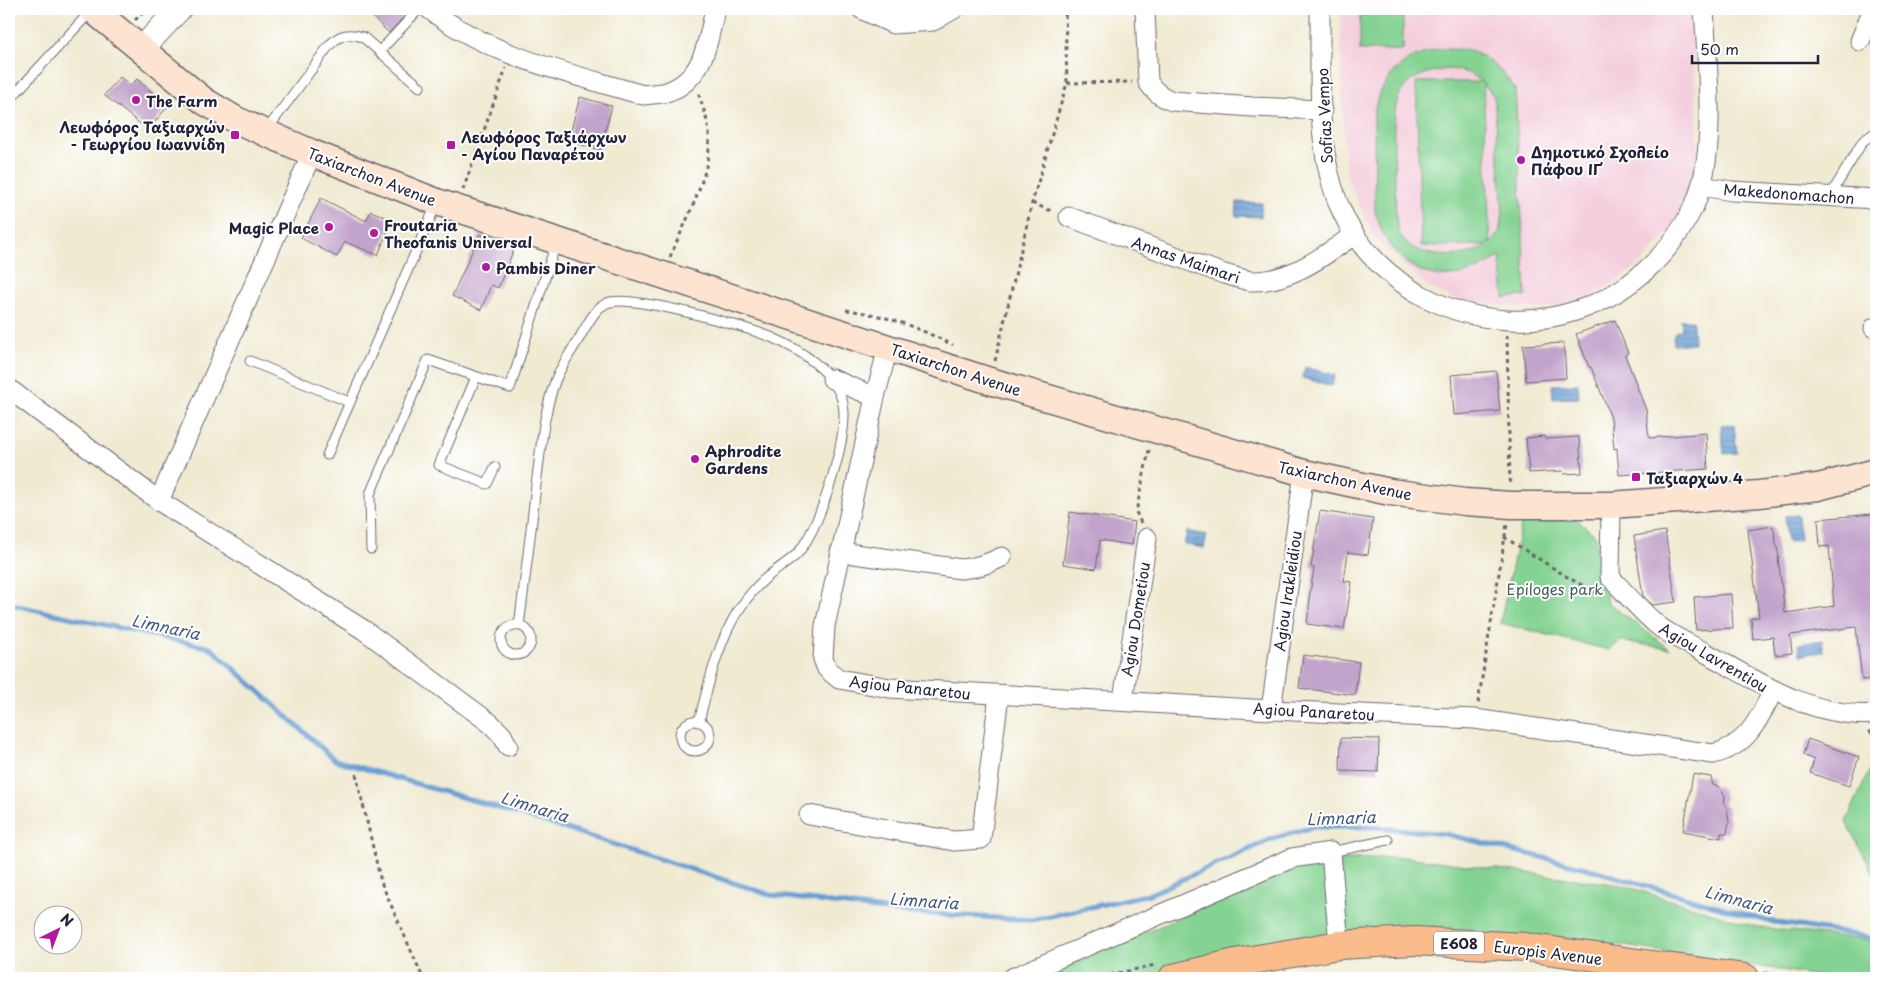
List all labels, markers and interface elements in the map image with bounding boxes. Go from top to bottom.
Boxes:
scale bar [1692,32,1819,64]
text: 50 m [1700,37,1739,60]
street label: Sofias Vempo [1310,67,1338,165]
place label: The Farm [146,89,218,112]
marker: The Farm [130,94,142,106]
place label: Λεωφόρος Ταξιαρχών - Γεωργίου Ιωαννίδη [59,115,225,155]
place label: Λεωφόρος Ταξιάρχων - Αγίου Παναρέτου [461,125,627,165]
marker: Λεωφόρος Ταξιαρχών - Γεωργίου Ιωαννίδη [229,129,241,141]
marker: Λεωφόρος Ταξιάρχων - Αγίου Παναρέτου [445,139,457,151]
place label: Δημοτικό Σχολείο Πάφου ΙΓ΄ [1531,140,1669,180]
street label: Taxiarchon Avenue [304,141,440,211]
marker: Δημοτικό Σχολείο Πάφου ΙΓ΄ [1515,154,1527,166]
street label: Makedonomachon [1723,177,1855,209]
place label: Froutaria Theofanis Universal [384,213,532,253]
place label: Magic Place [229,216,319,239]
marker: Magic Place [323,221,335,233]
marker: Froutaria Theofanis Universal [368,227,380,239]
street label: Annas Maimari [1129,230,1243,288]
place label: Pambis Diner [496,256,596,279]
marker: Pambis Diner [480,261,492,273]
street label: Taxiarchon Avenue [888,337,1024,401]
place label: Aphrodite Gardens [705,439,781,479]
marker: Aphrodite Gardens [689,453,701,465]
street label: Taxiarchon Avenue [1276,455,1414,505]
place label: Ταξιαρχών 4 [1646,466,1743,489]
marker: Ταξιαρχών 4 [1630,471,1642,483]
street label: Agiou Irakleidiou [1267,529,1307,653]
street label: Agiou Dometiou [1115,560,1155,678]
park label: Epiloges park [1507,577,1603,600]
water label: Limnaria [130,607,203,645]
street label: Agiou Lavrentiou [1655,616,1773,698]
street label: Agiou Panaretou [848,669,972,705]
street label: Agiou Panaretou [1253,696,1375,726]
water label: Limnaria [498,784,573,828]
water label: Limnaria [1306,804,1377,830]
water label: Limnaria [1702,878,1776,920]
water label: Limnaria [889,886,960,914]
north arrow [32,904,82,954]
text: N [56,908,78,931]
road number: E608 [1434,931,1484,954]
street label: Europis Avenue [1493,934,1603,970]

